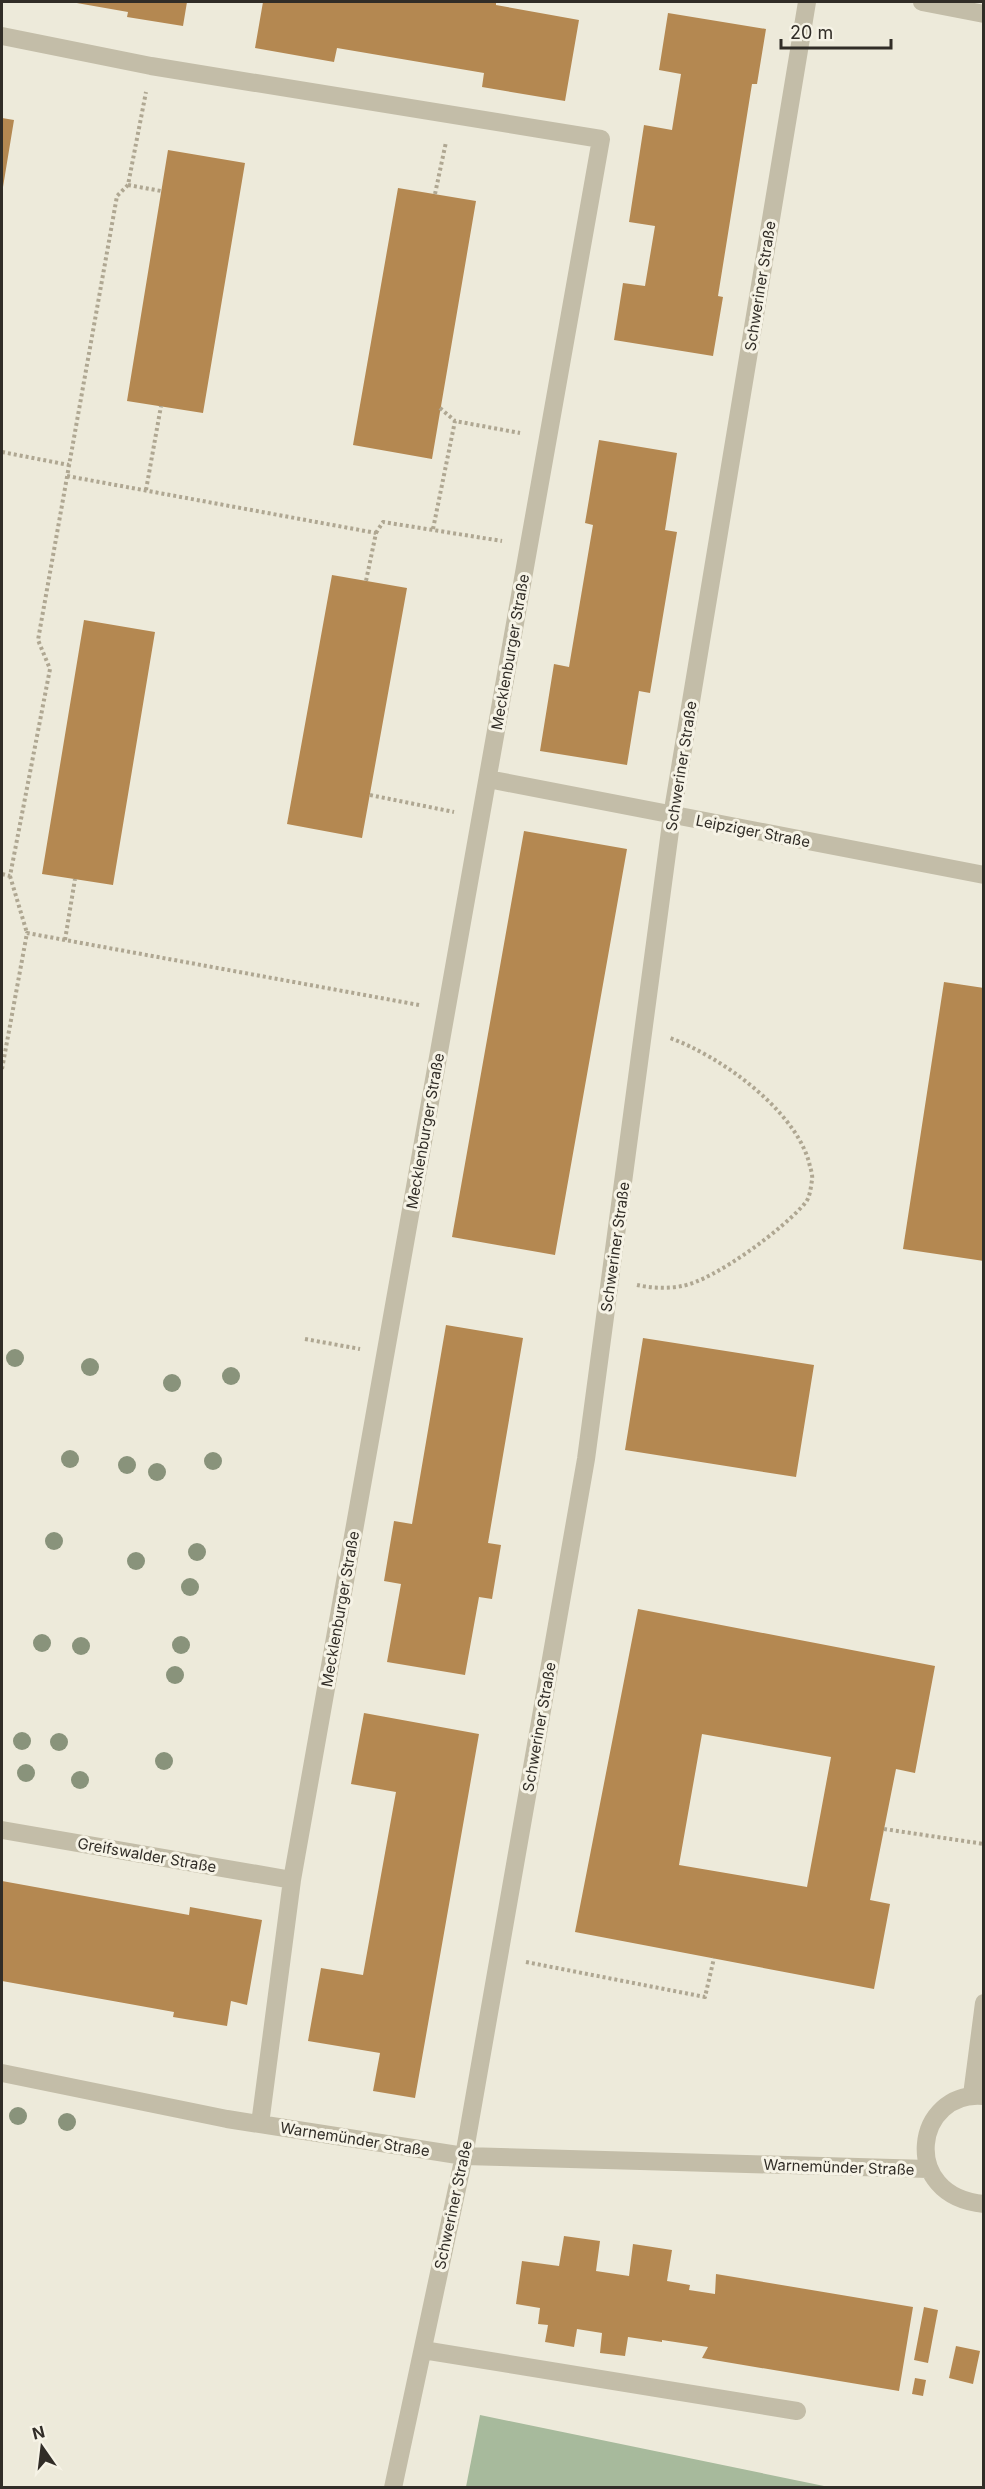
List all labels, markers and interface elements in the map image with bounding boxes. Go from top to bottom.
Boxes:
scale bar [781,12,890,50]
text: 20 m [790,22,833,43]
street label: Schweriner Straße [740,220,780,352]
street label: Mecklenburger Straße [487,572,533,732]
street label: Schweriner Straße [661,700,701,832]
street label: Leipziger Straße [694,811,812,851]
street label: Mecklenburger Straße [402,1051,448,1211]
street label: Schweriner Straße [596,1181,634,1313]
street label: Mecklenburger Straße [317,1529,363,1689]
street label: Schweriner Straße [518,1661,560,1793]
street label: Greifswalder Straße [76,1833,218,1877]
street label: Warnemünder Straße [279,2118,431,2160]
street label: Schweriner Straße [430,2139,476,2271]
street label: Warnemünder Straße [763,2155,915,2179]
north arrow [12,2417,72,2477]
text: N [30,2421,47,2444]

